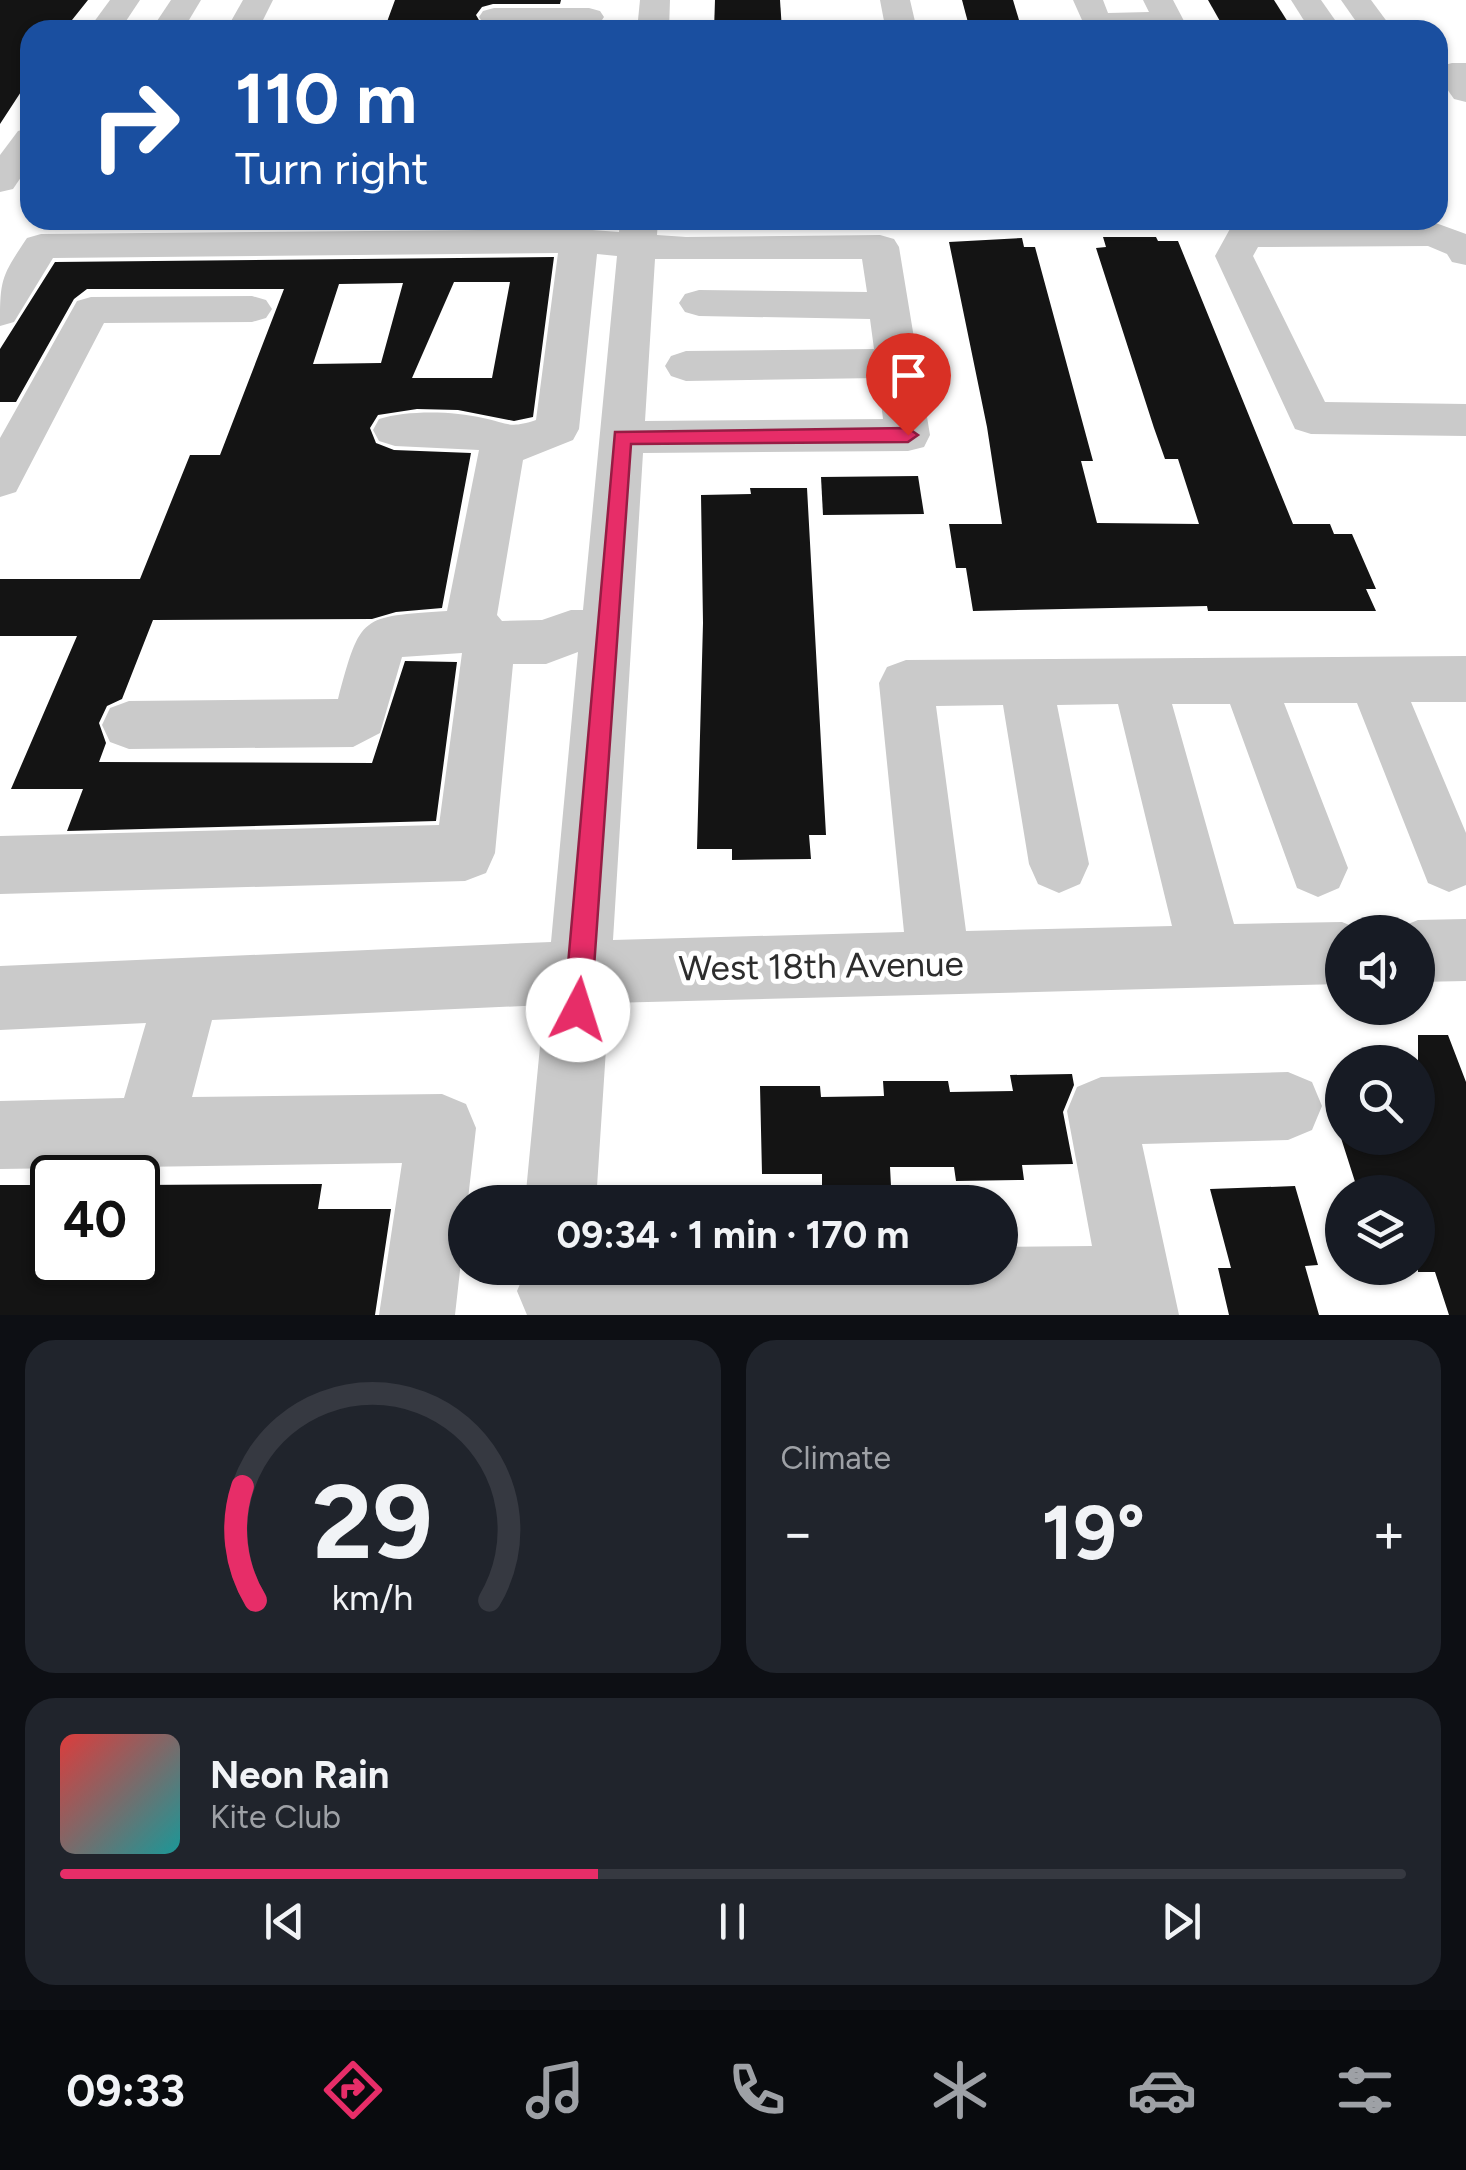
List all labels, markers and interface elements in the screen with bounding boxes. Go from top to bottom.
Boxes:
text: 110 m [235,56,417,141]
icon: right [70,60,200,190]
text: Turn right [235,141,428,195]
pin [866,333,951,436]
icon: arrive [881,348,936,403]
map controls [1325,915,1435,1285]
button: sound [1325,915,1435,1025]
street label: West 18th Avenue [678,943,964,989]
position arrow [526,958,630,1062]
button: search [1325,1045,1435,1155]
speed limit sign: 40 [30,1155,160,1285]
button: layers [1325,1175,1435,1285]
text: 09:34 · 1 min · 170 m [557,1212,909,1258]
text: Climate [781,1439,891,1477]
text: 29 [312,1459,433,1584]
text: 19° [1041,1488,1145,1578]
text: − [781,1500,815,1566]
text: + [1372,1500,1406,1566]
text: km/h [332,1576,414,1619]
text: Neon Rain [210,1752,389,1798]
text: Kite Club [210,1798,341,1836]
icon: previous [257,1894,312,1949]
icon: pause [705,1894,760,1949]
icon: next [1154,1894,1209,1949]
icon: directions [318,2055,388,2125]
icon: music [520,2055,590,2125]
icon: phone [722,2055,792,2125]
icon: climate [925,2055,995,2125]
icon: car [1127,2055,1197,2125]
icon: filters [1330,2055,1400,2125]
text: 09:33 [66,2063,185,2117]

